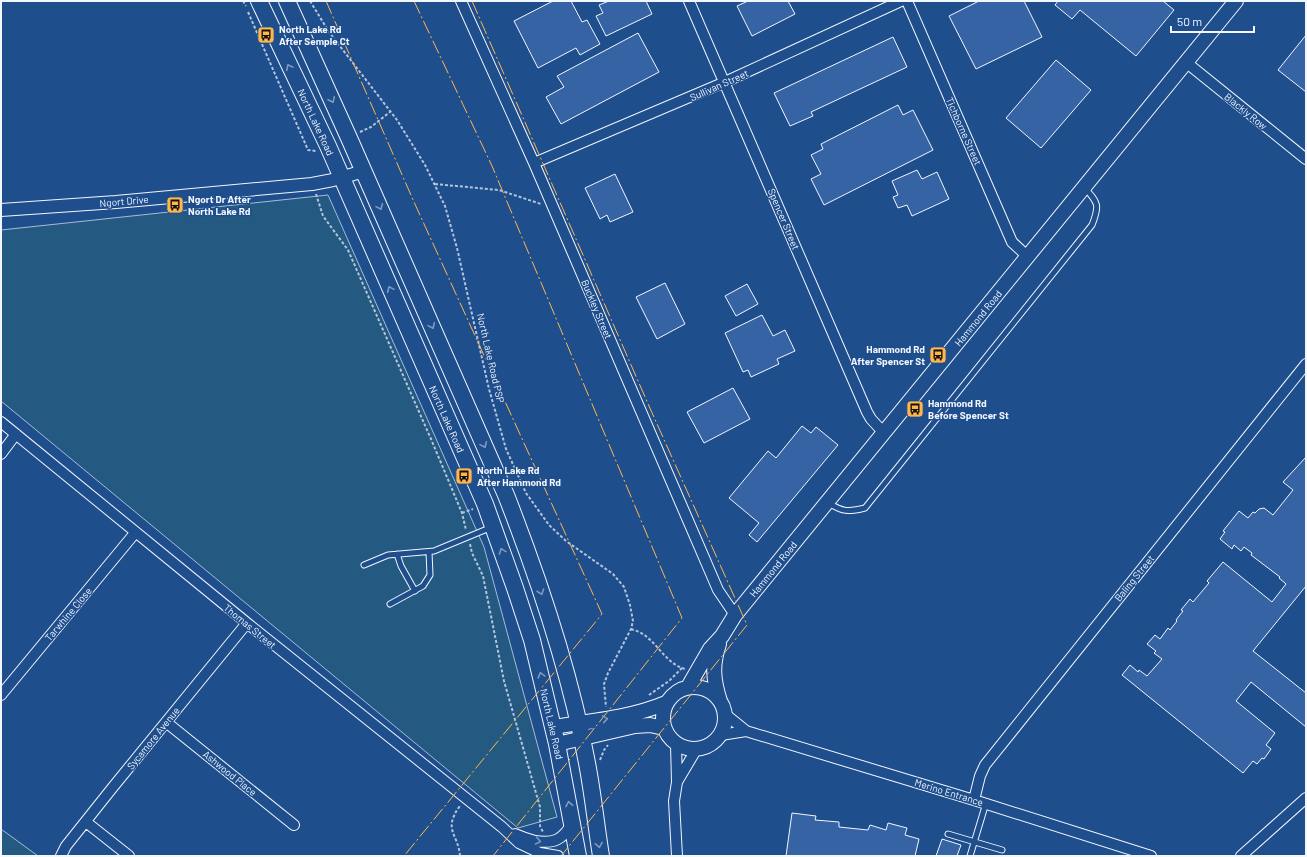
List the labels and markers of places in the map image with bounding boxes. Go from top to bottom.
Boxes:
place label: North Lake Rd After Semple Ct [279,23,350,47]
bus stop icon: North Lake Rd After Semple Ct [256,25,276,45]
place label: Ngort Dr After North Lake Rd [188,193,251,217]
bus stop icon: Ngort Dr After North Lake Rd [165,195,185,215]
place label: Hammond Rd After Spencer St [851,343,925,367]
bus stop icon: Hammond Rd After Spencer St [928,345,948,365]
place label: Hammond Rd Before Spencer St [928,397,1009,421]
bus stop icon: Hammond Rd Before Spencer St [905,399,925,419]
place label: North Lake Rd After Hammond Rd [477,464,561,488]
bus stop icon: North Lake Rd After Hammond Rd [454,466,474,486]

